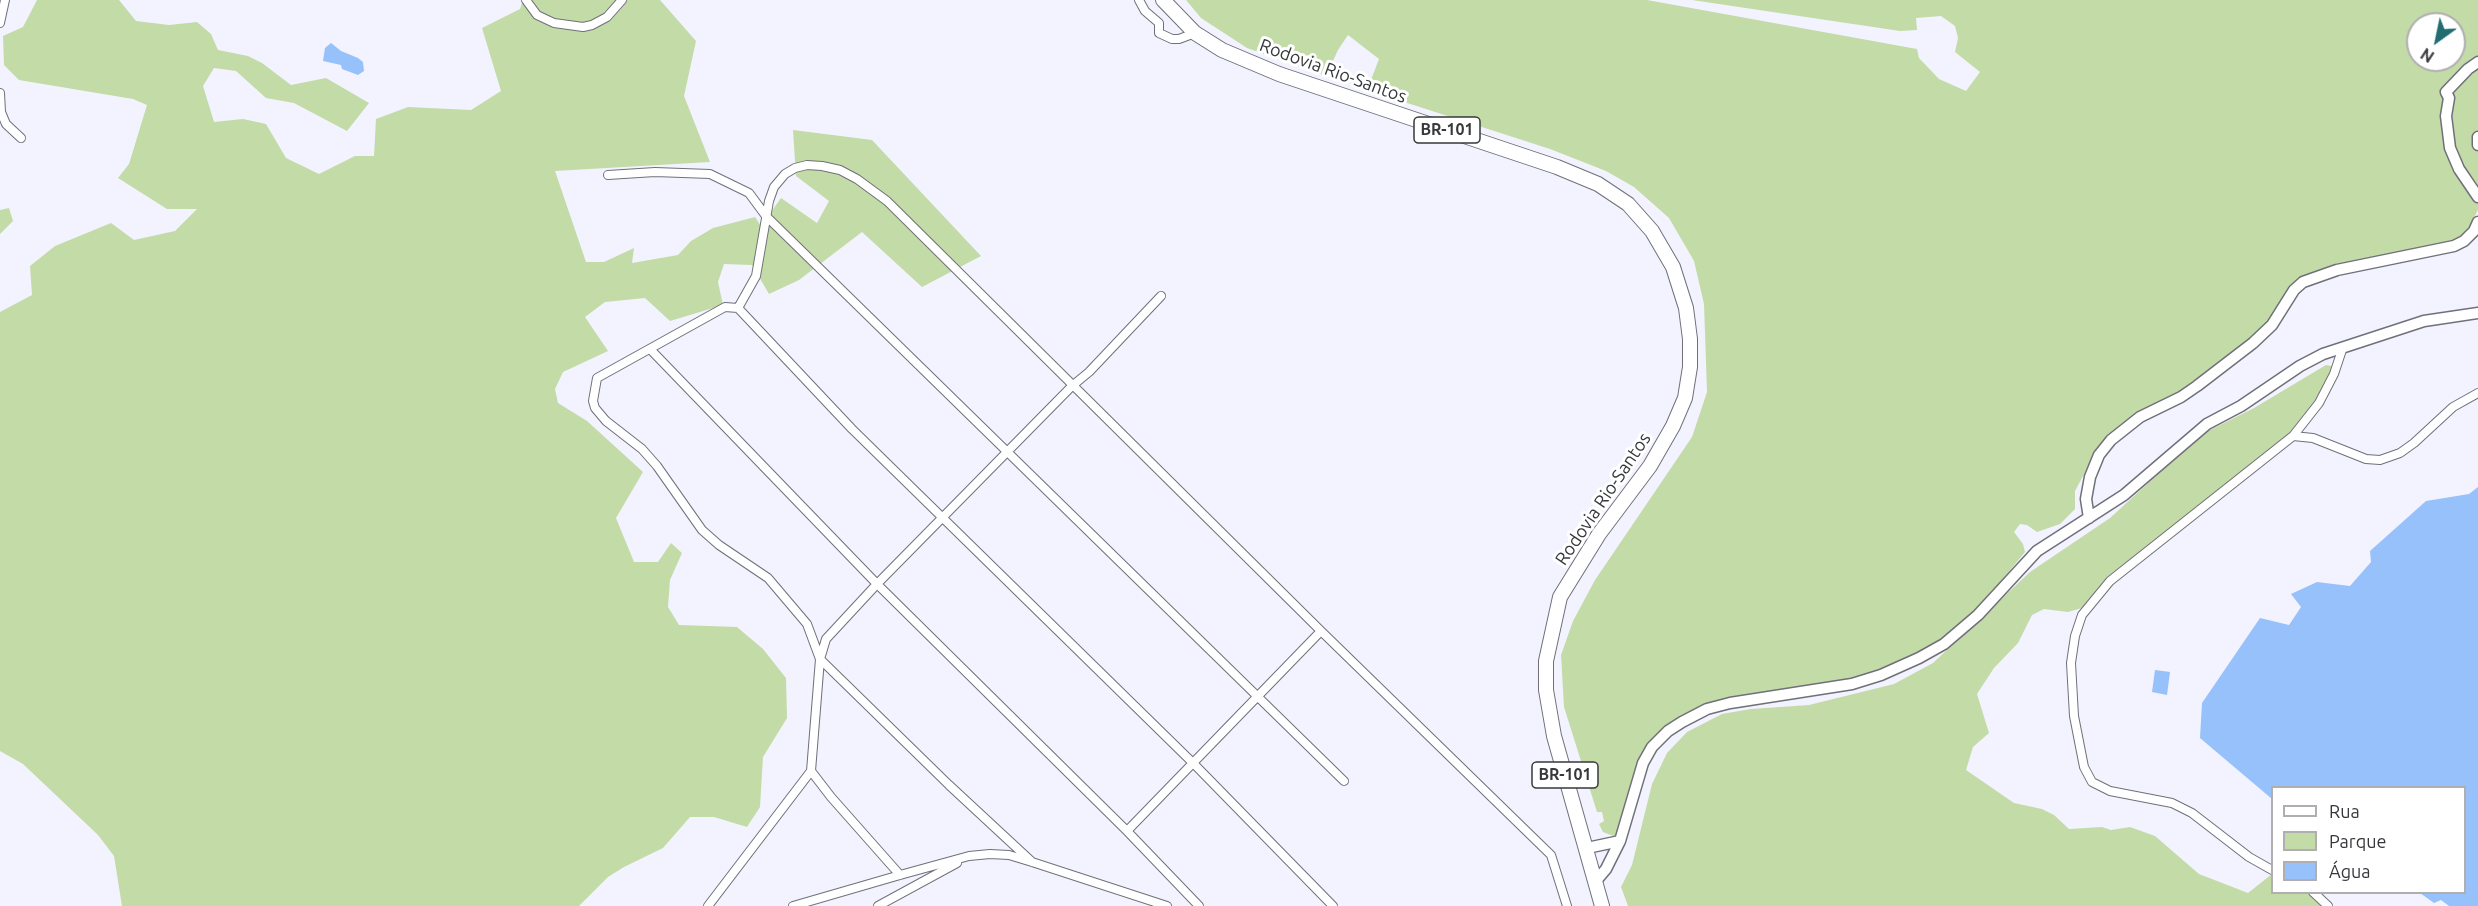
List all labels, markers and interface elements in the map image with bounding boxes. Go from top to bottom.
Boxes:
north arrow [2406,12,2466,72]
street label: Rodovia Rio-Santos [1256,34,1410,108]
text: N [2417,45,2437,66]
road number: BR-101 [1414,117,1480,143]
street label: Rodovia Rio-Santos [1551,429,1655,569]
road number: BR-101 [1532,762,1598,788]
legend [2271,786,2466,894]
text: Rua [2329,801,2360,821]
text: Parque [2329,831,2386,851]
text: Água [2329,861,2371,881]

